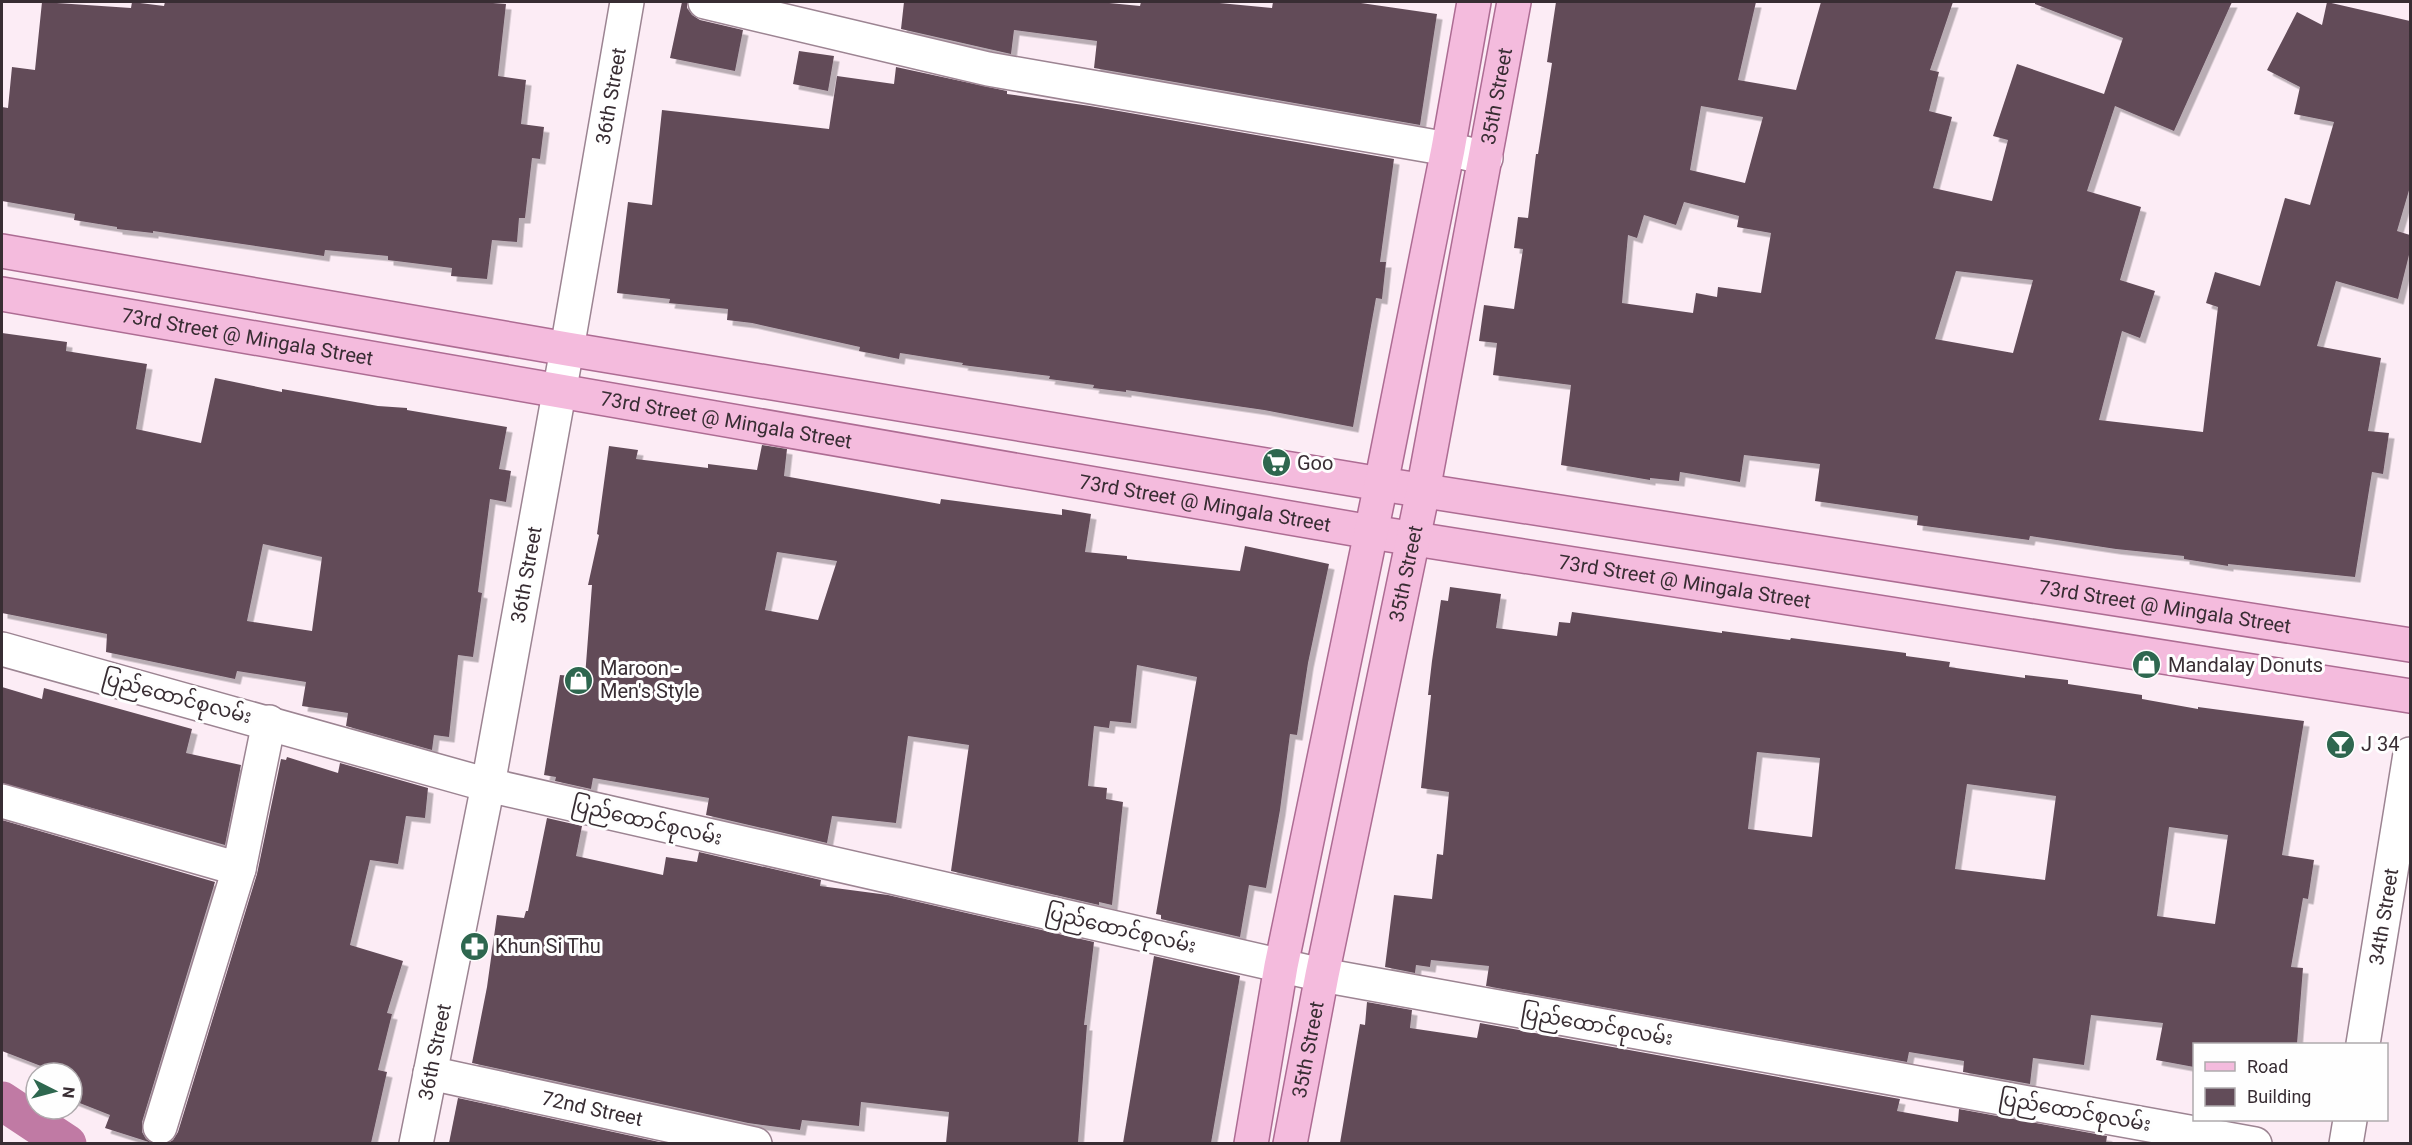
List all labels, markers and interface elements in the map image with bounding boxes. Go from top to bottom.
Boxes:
street label: 36th Street [591,46,631,146]
street label: 35th Street [1476,46,1517,146]
street label: 73rd Street @ Mingala Street [120,303,375,370]
street label: 73rd Street @ Mingala Street [598,386,854,454]
supermarket icon: Goo [1260,447,1292,479]
place label: Goo [1297,451,1333,475]
street label: 73rd Street @ Mingala Street [1077,469,1333,537]
street label: 35th Street [1384,523,1427,624]
street label: 36th Street [506,524,547,625]
street label: 73rd Street @ Mingala Street [1557,550,1812,613]
street label: 73rd Street @ Mingala Street [2037,575,2293,638]
shop icon: Mandalay Donuts [2131,649,2163,681]
place label: Mandalay Donuts [2168,653,2323,677]
place label: Maroon - Men's Style [600,656,699,703]
street label: ပြည်ထောင်စုလမ်း [98,664,255,733]
shop icon: Maroon - Men's Style [563,664,595,696]
bar icon: J 34 [2324,728,2356,760]
place label: J 34 [2361,732,2399,756]
street label: ပြည်ထောင်စုလမ်း [568,790,725,855]
street label: 34th Street [2364,866,2403,967]
street label: ပြည်ထောင်စုလမ်း [1042,898,1199,963]
pharmacy icon: Khun Si Thu [458,930,490,962]
place label: Khun Si Thu [495,934,601,958]
street label: ပြည်ထောင်စုလမ်း [1518,998,1675,1055]
street label: 35th Street [1287,999,1329,1100]
street label: 36th Street [413,1002,456,1102]
legend [2193,1043,2388,1121]
text: Road [2247,1056,2288,1077]
north arrow [24,1061,84,1121]
street label: ပြည်ထောင်စုလမ်း [1996,1084,2153,1141]
text: N [58,1086,78,1099]
street label: 72nd Street [540,1086,645,1131]
text: Building [2247,1086,2311,1107]

